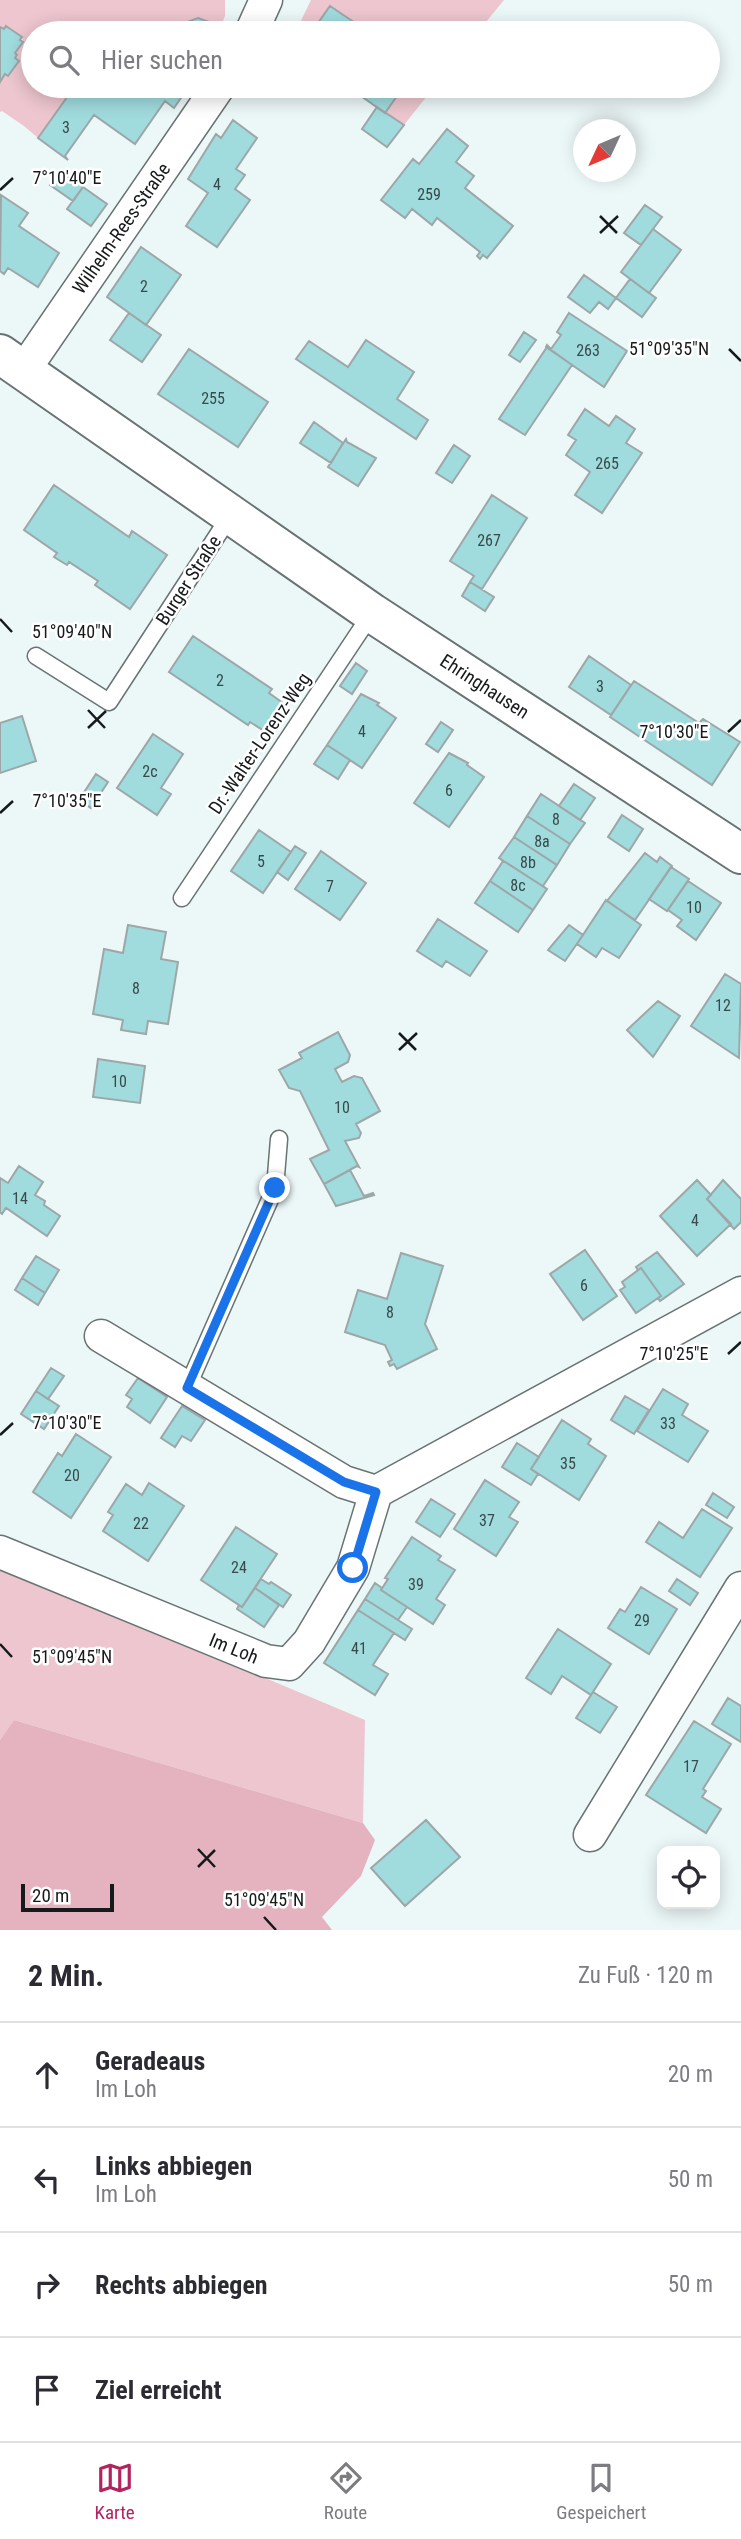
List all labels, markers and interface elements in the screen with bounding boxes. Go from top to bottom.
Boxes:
search box [21,21,720,98]
icon: search [45,41,83,79]
text: Hier suchen [101,45,223,75]
house number: 3 [62,118,70,137]
north arrow [573,119,636,182]
street label: Wilhelm-Rees-Straße [68,158,175,298]
text: 7°10'40"E [32,167,102,188]
house number: 4 [213,175,221,194]
house number: 259 [417,185,441,204]
house number: 2 [140,277,148,296]
text: 51°09'35"N [629,338,709,359]
house number: 263 [576,341,600,360]
house number: 255 [201,389,225,408]
house number: 265 [595,454,619,473]
street label: Burger Straße [151,531,226,629]
house number: 267 [477,531,501,550]
text: 51°09'40"N [32,621,112,642]
street label: Ehringhausen [436,649,534,724]
street label: Dr.-Walter-Lorenz-Weg [204,668,315,818]
house number: 2 [216,671,224,690]
house number: 3 [596,677,604,696]
text: 7°10'30"E [639,721,709,742]
house number: 4 [358,722,366,741]
house number: 2c [142,762,158,781]
house number: 6 [445,781,453,800]
text: 7°10'35"E [32,790,102,811]
house number: 8 [552,810,560,829]
house number: 8a [534,832,550,851]
house number: 5 [257,852,265,871]
house number: 8b [520,853,536,872]
house number: 8c [510,876,526,895]
house number: 7 [326,877,334,896]
house number: 10 [686,898,702,917]
house number: 8 [132,979,140,998]
house number: 12 [715,996,731,1015]
house number: 10 [111,1072,127,1091]
house number: 10 [334,1098,350,1117]
route end [259,1172,290,1203]
house number: 14 [12,1189,28,1208]
house number: 4 [691,1211,699,1230]
house number: 6 [580,1276,588,1295]
house number: 8 [386,1303,394,1322]
text: 7°10'25"E [639,1343,709,1364]
text: 7°10'30"E [32,1412,102,1433]
house number: 33 [660,1414,676,1433]
house number: 35 [560,1454,576,1473]
house number: 20 [64,1466,80,1485]
house number: 37 [479,1511,495,1530]
house number: 22 [133,1514,149,1533]
route start [337,1552,368,1583]
house number: 24 [231,1558,247,1577]
house number: 39 [408,1575,424,1594]
house number: 29 [634,1611,650,1630]
street label: Im Loh [206,1628,262,1669]
house number: 41 [351,1639,367,1658]
text: 51°09'45"N [32,1646,112,1667]
house number: 17 [683,1757,699,1776]
map controls [657,1846,720,1909]
button: locate [657,1846,720,1909]
scale bar [21,1881,114,1913]
text: 20 m [32,1884,69,1907]
text: 51°09'45"N [224,1889,304,1910]
text: 2 Min. [28,1958,104,1993]
text: Zu Fuß · 120 m [578,1962,713,1989]
text: Geradeaus [95,2046,205,2076]
icon: ahead [28,2056,66,2094]
text: 20 m [668,2061,713,2088]
text: Im Loh [95,2076,157,2103]
text: Links abbiegen [95,2151,252,2181]
icon: left [28,2161,66,2199]
text: 50 m [668,2166,713,2193]
text: Im Loh [95,2181,157,2208]
icon: right [28,2266,66,2304]
text: Rechts abbiegen [95,2270,268,2300]
text: 50 m [668,2271,713,2298]
icon: arrive [28,2371,66,2409]
text: Ziel erreicht [95,2375,221,2405]
tab: Karte [95,2459,135,2524]
tab: Route [324,2459,367,2524]
tab: Gespeichert [556,2459,646,2524]

